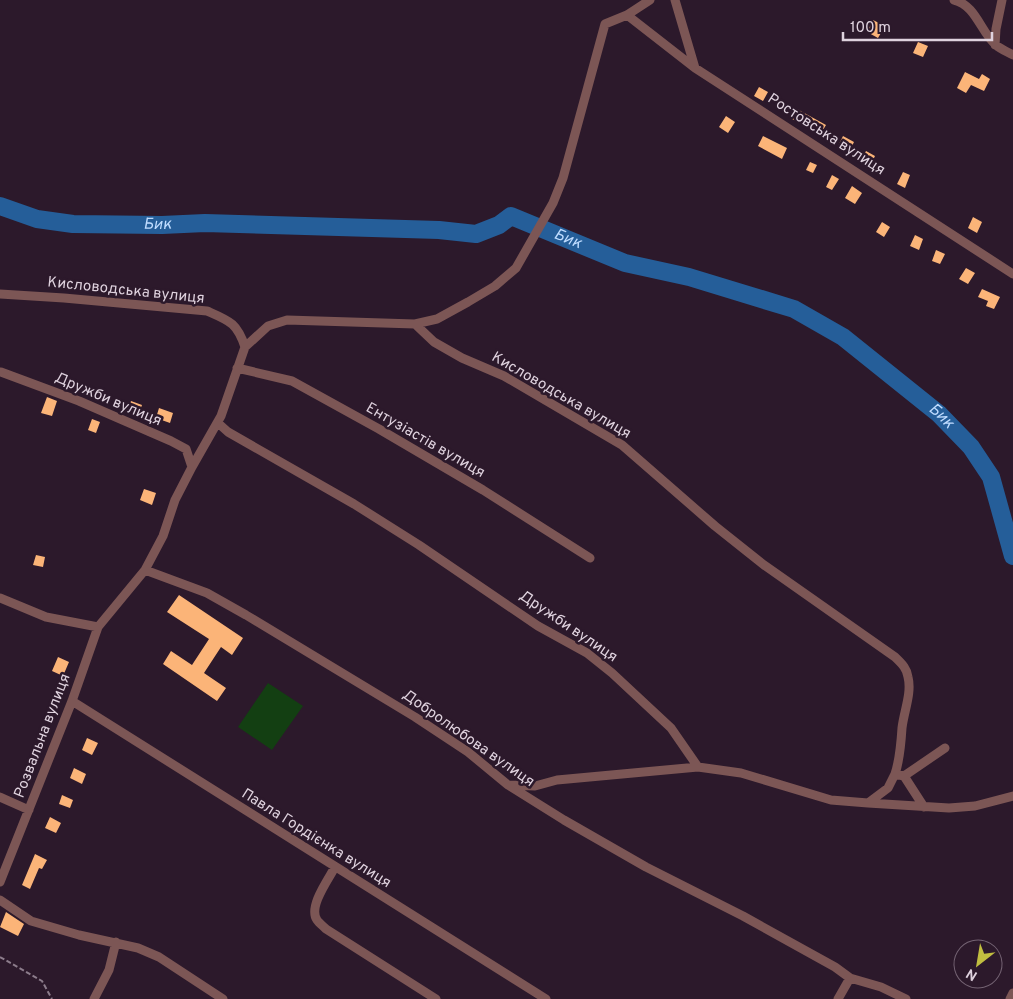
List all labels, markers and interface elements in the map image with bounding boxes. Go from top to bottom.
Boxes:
scale bar [843,10,992,42]
text: 100 m [850,19,891,38]
street label: Ростовська вулиця [764,90,888,180]
water label: Бик [143,215,173,235]
water label: Бик [551,225,585,254]
street label: Кисловодська вулиця [46,273,206,309]
street label: Кисловодська вулиця [488,348,634,444]
street label: Дружби вулиця [52,369,164,431]
street label: Ентузіастів вулиця [362,399,488,483]
water label: Бик [924,399,959,434]
street label: Дружби вулиця [515,587,621,667]
street label: Розвальна вулиця [11,671,75,801]
street label: Добролюбова вулиця [398,686,538,792]
street label: Павла Гордієнка вулиця [238,785,394,893]
north arrow [953,939,1003,989]
text: N [963,964,981,984]

